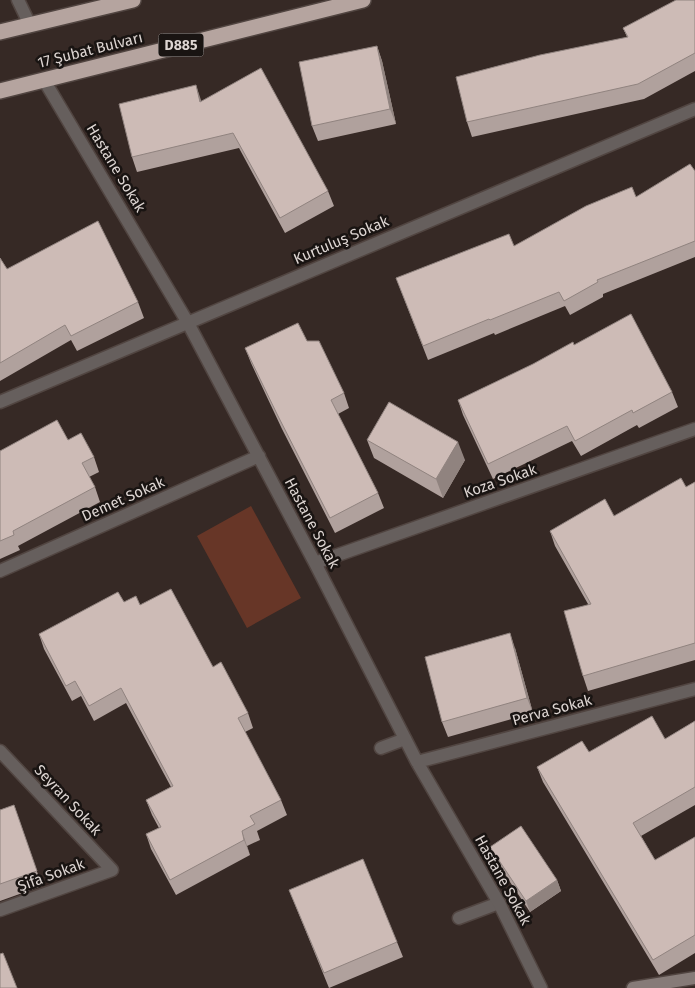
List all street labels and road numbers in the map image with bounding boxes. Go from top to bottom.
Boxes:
street label: 17 Şubat Bulvarı [36,28,144,72]
road number: D885 [158,34,204,56]
street label: Hastane Sokak [83,121,150,216]
street label: Kurtuluş Sokak [291,212,392,268]
street label: Koza Sokak [461,460,539,502]
street label: Demet Sokak [79,473,167,525]
street label: Hastane Sokak [281,475,344,572]
street label: Perva Sokak [510,691,594,729]
street label: Seyran Sokak [31,761,106,839]
street label: Hastane Sokak [471,832,535,928]
street label: Şifa Sokak [15,855,87,895]

